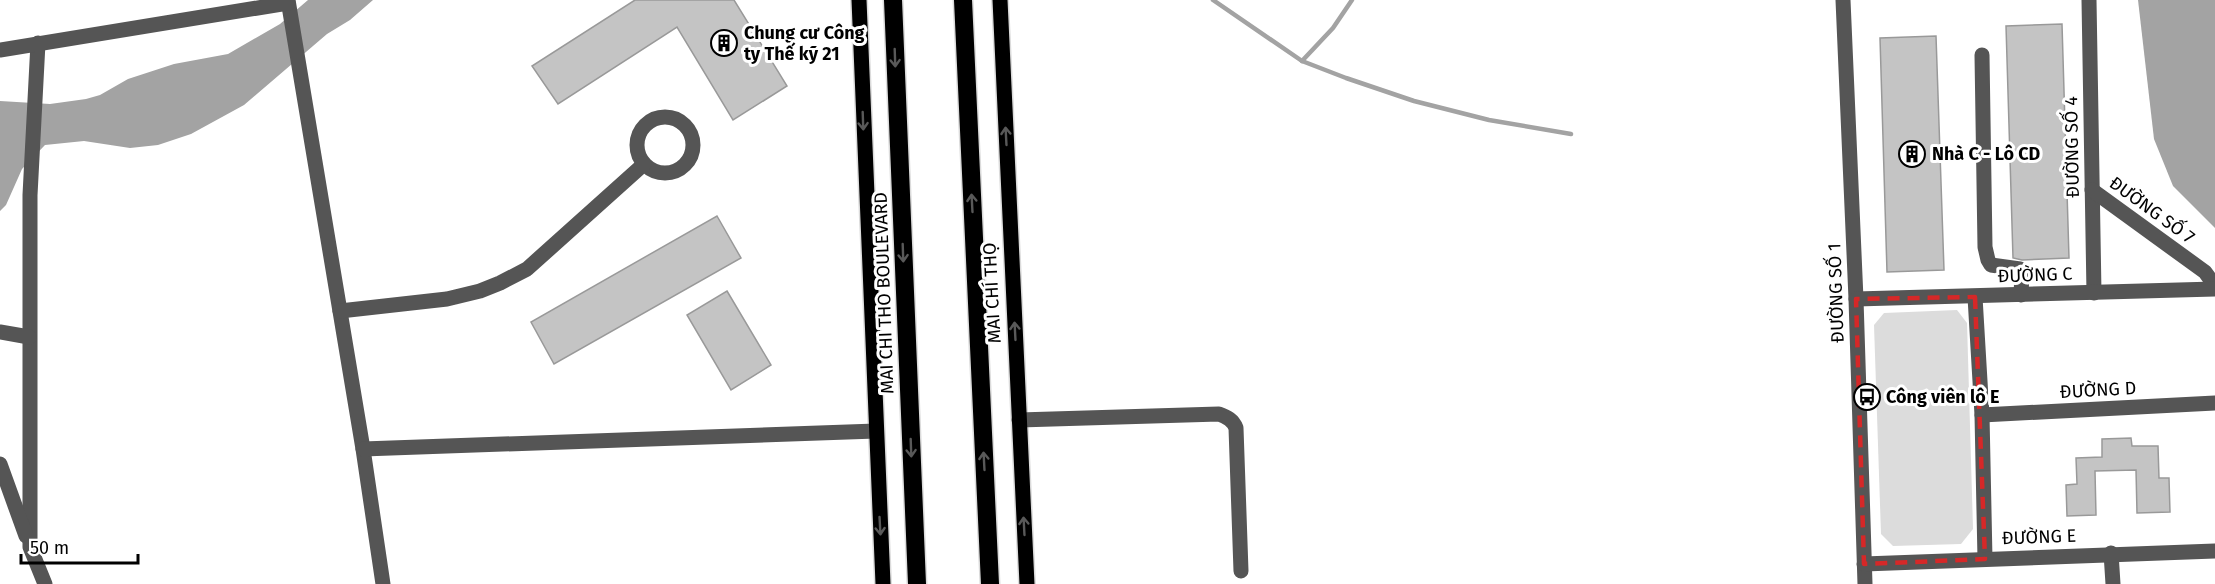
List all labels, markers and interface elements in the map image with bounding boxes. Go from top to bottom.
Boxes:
place label: Chung cư Công ty Thế kỹ 21 [744,22,865,65]
building icon: Chung cư Công ty Thế kỹ 21 [709,28,739,58]
one-way arrow [890,48,901,68]
street label: ĐƯỜNG SỐ 4 [2057,96,2084,198]
one-way arrow [858,111,869,131]
one-way arrow [1000,127,1011,146]
building icon: Nhà C - Lô CD [1897,139,1927,169]
place label: Nhà C - Lô CD [1932,143,2041,165]
street label: ĐƯỜNG SỐ 7 [2105,169,2201,248]
street label: MAI CHI THO BOULEVARD [869,192,899,394]
one-way arrow [967,194,978,214]
street label: MAI CHÍ THỌ [977,242,1006,344]
one-way arrow [898,243,909,263]
street label: ĐƯỜNG SỐ 1 [1820,243,1849,343]
street label: ĐƯỜNG C [1997,263,2073,287]
one-way arrow [1010,321,1021,341]
street label: ĐƯỜNG D [2059,377,2137,403]
bus stop icon: Công viên lô E [1852,382,1882,412]
place label: Công viên lô E [1886,386,1999,408]
one-way arrow [906,438,917,458]
one-way arrow [979,451,990,471]
one-way arrow [875,516,886,536]
one-way arrow [1019,516,1030,536]
street label: ĐƯỜNG E [2001,525,2077,549]
scale bar [21,527,138,565]
text: 50 m [30,537,69,559]

